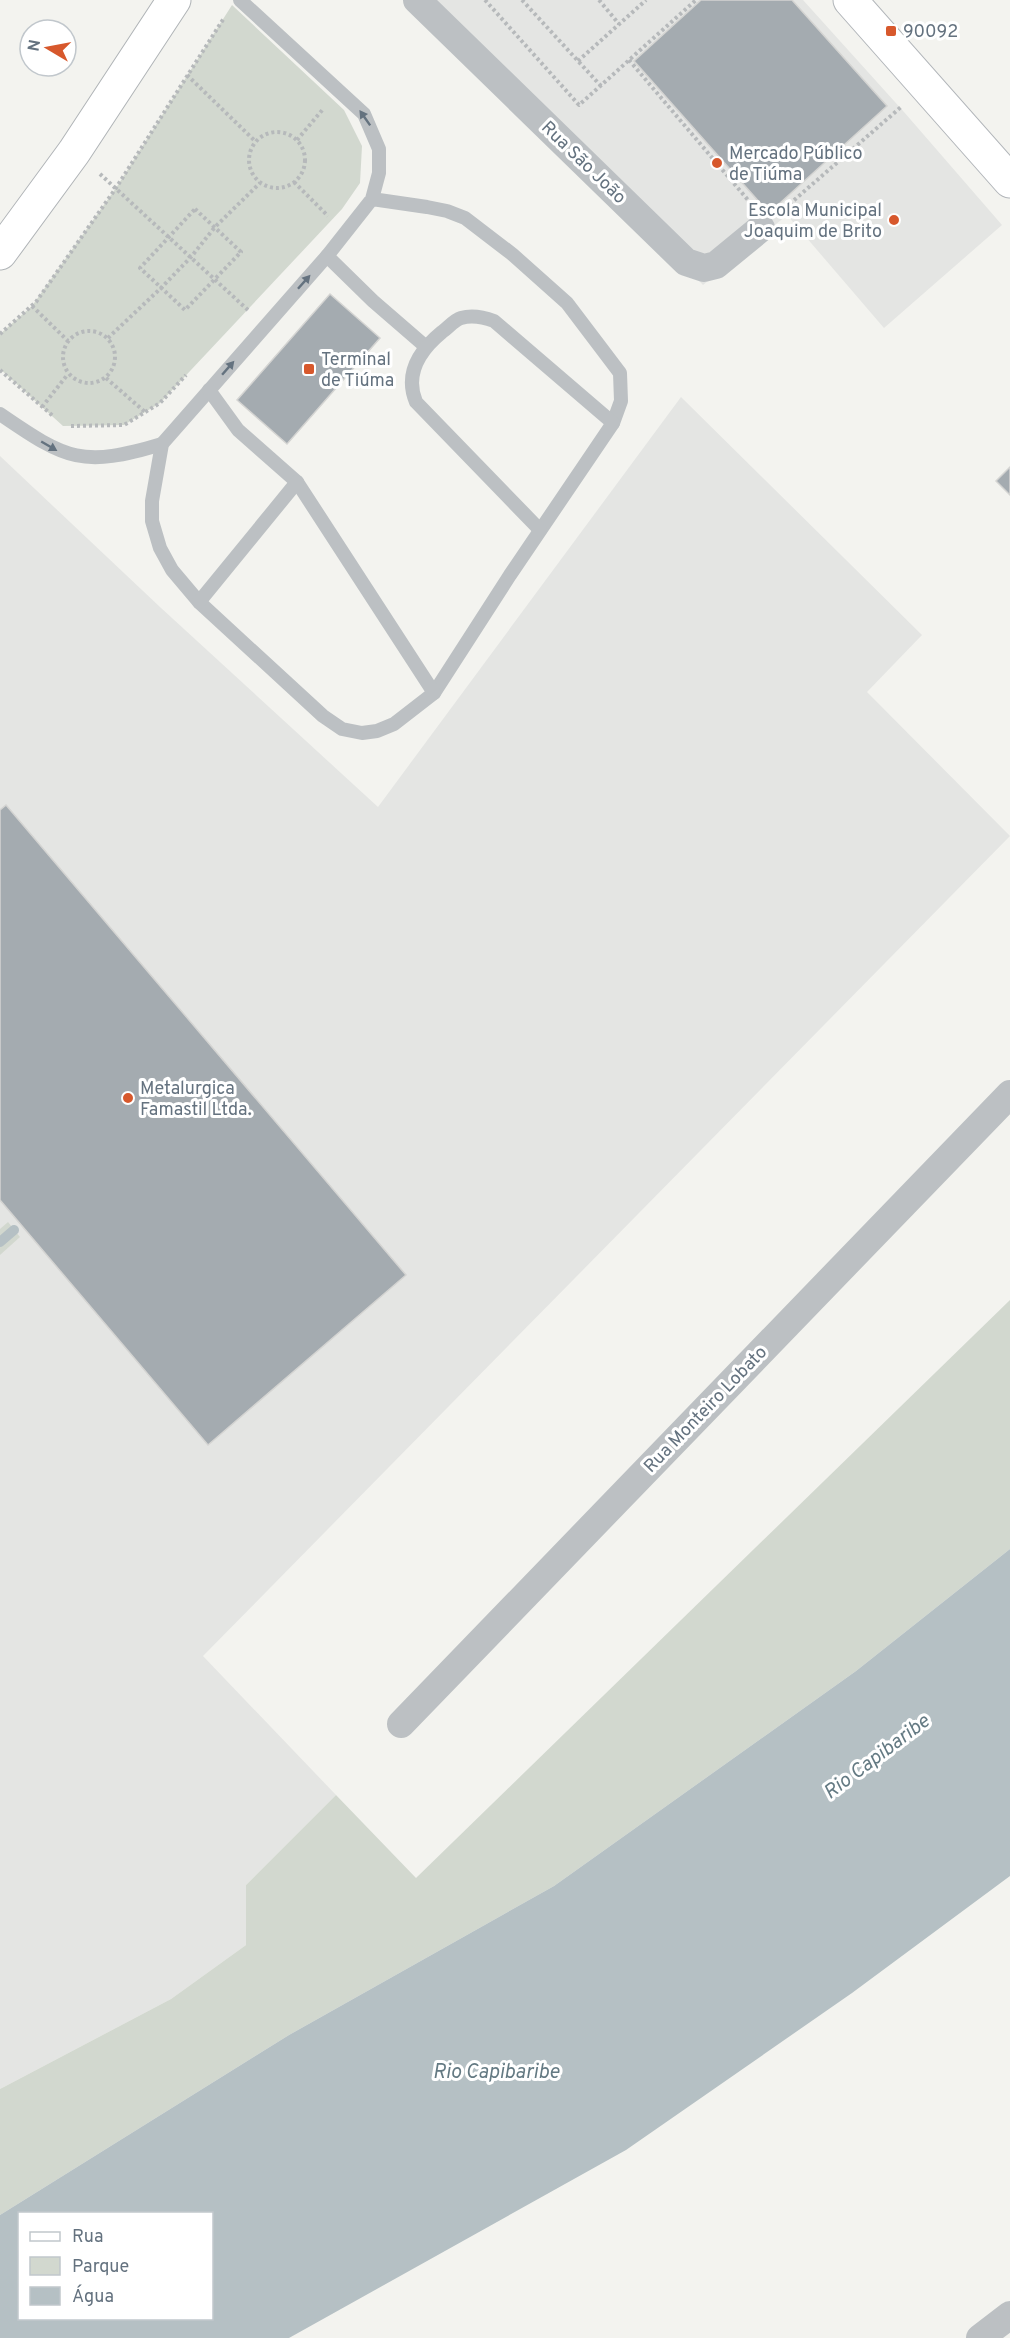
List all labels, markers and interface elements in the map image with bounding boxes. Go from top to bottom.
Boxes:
north arrow [18,18,78,78]
place label: 90092 [903,21,958,44]
marker: 90092 [884,24,898,38]
text: N [24,38,46,53]
one-way arrow [359,109,370,126]
street label: Rua São João [536,117,630,209]
place label: Mercado Público de Tiúma [729,143,863,187]
marker: Mercado Público de Tiúma [710,156,724,170]
place label: Escola Municipal Joaquim de Brito [744,200,882,244]
marker: Escola Municipal Joaquim de Brito [887,213,901,227]
one-way arrow [297,275,310,290]
place label: Terminal de Tiúma [321,349,394,393]
one-way arrow [221,361,234,376]
marker: Terminal de Tiúma [302,362,316,376]
one-way arrow [41,440,57,451]
place label: Metalurgica Famastil Ltda. [140,1078,252,1122]
marker: Metalurgica Famastil Ltda. [121,1091,135,1105]
street label: Rua Monteiro Lobato [639,1342,773,1478]
water label: Rio Capibaribe [819,1709,936,1806]
water label: Rio Capibaribe [433,2060,560,2086]
legend [18,2212,213,2320]
text: Rua [72,2226,103,2249]
text: Parque [72,2256,129,2279]
text: Água [72,2284,114,2309]

